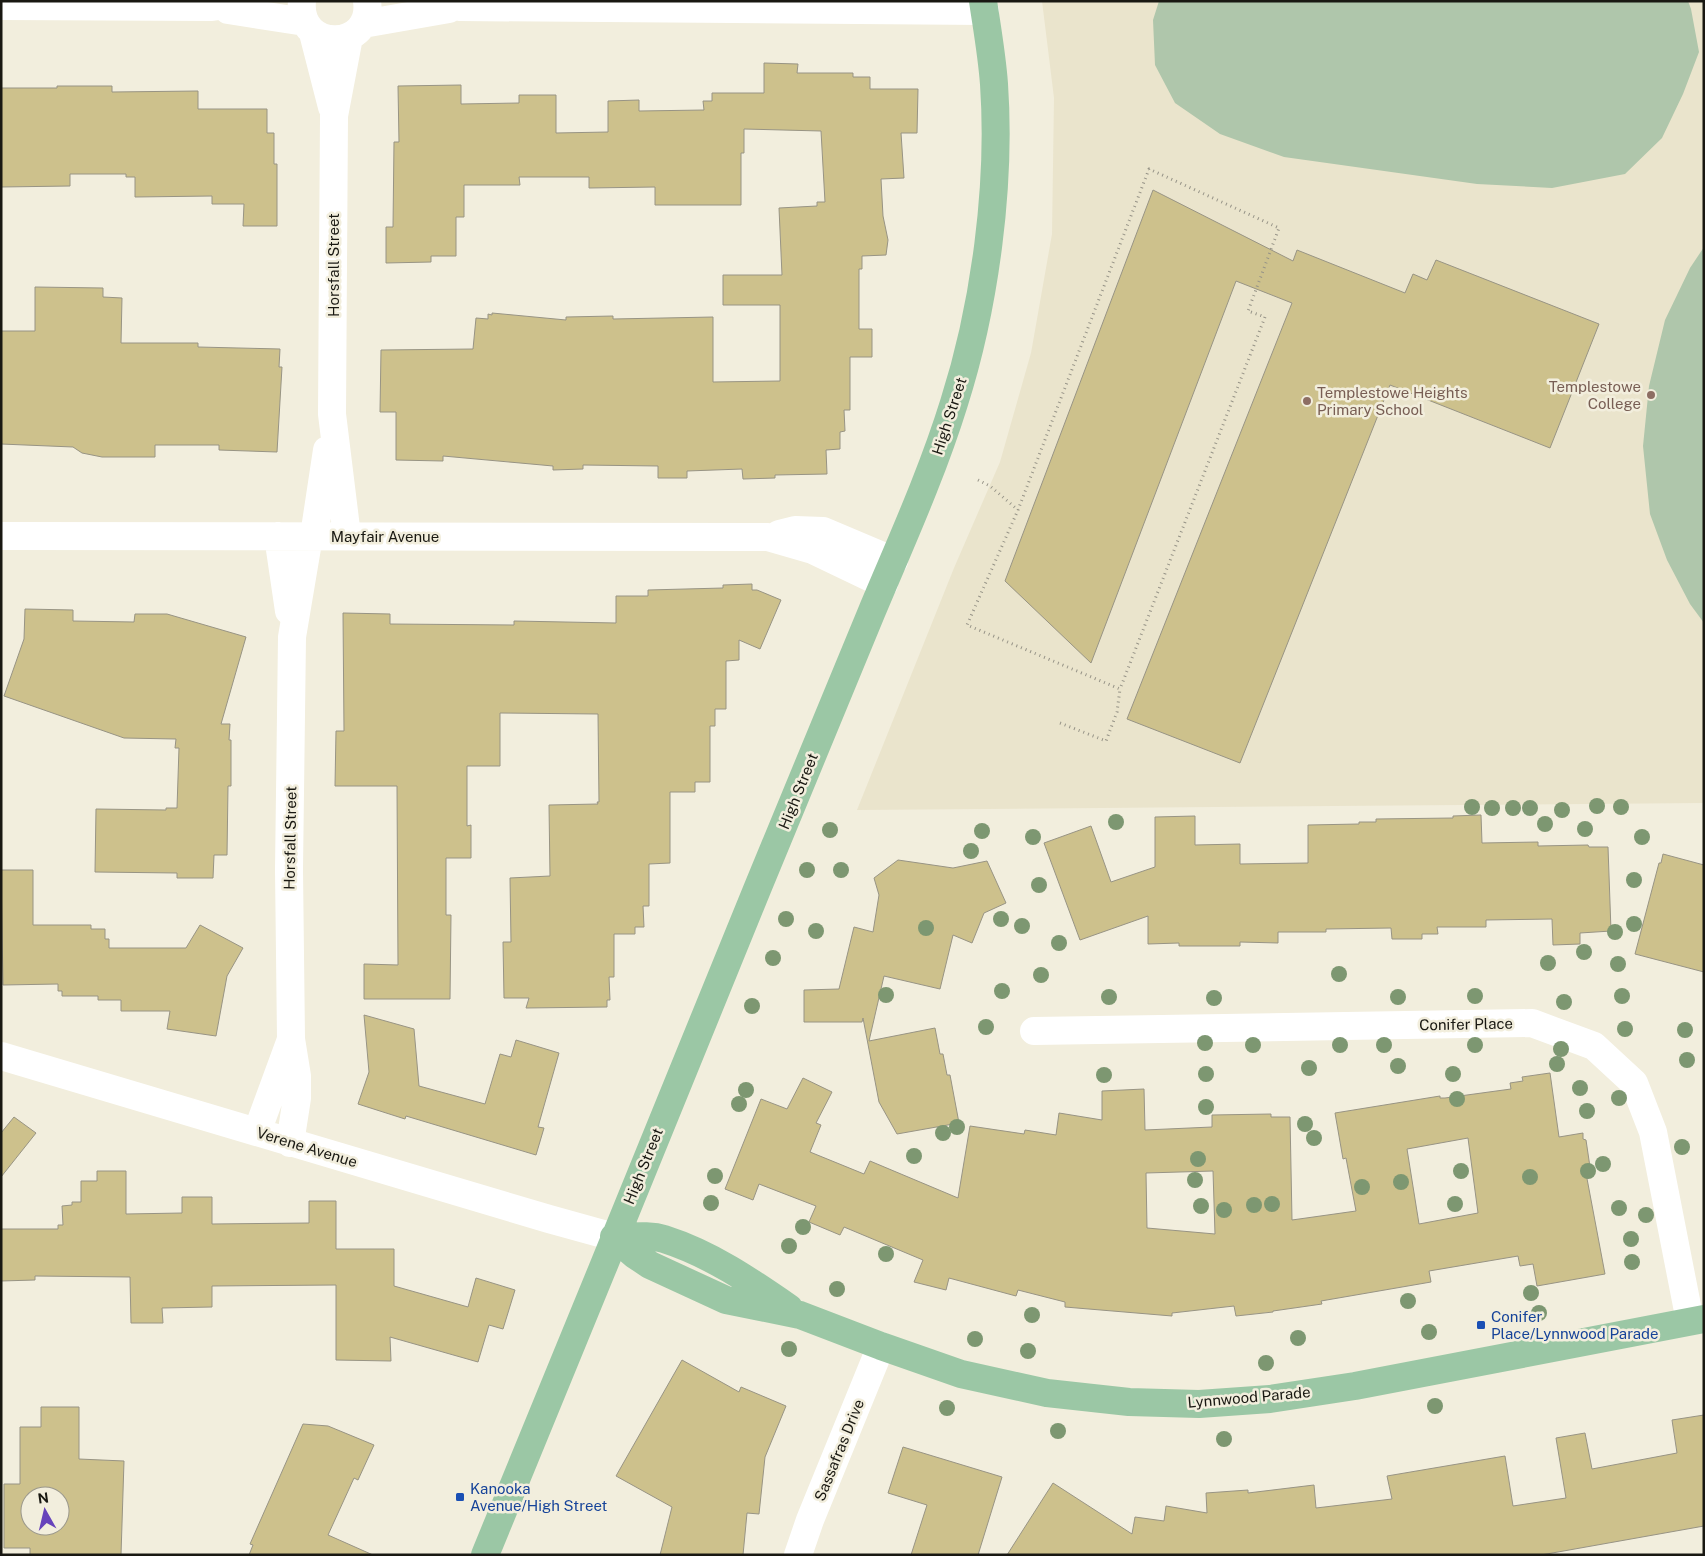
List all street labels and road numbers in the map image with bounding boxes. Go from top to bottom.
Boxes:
street label: Horsfall Street [325,213,342,317]
street label: High Street [928,375,970,457]
street label: Mayfair Avenue [331,528,439,545]
street label: High Street [775,750,821,832]
street label: Horsfall Street [281,786,299,890]
street label: Conifer Place [1419,1015,1513,1033]
street label: Verene Avenue [255,1124,359,1170]
street label: High Street [620,1125,666,1207]
street label: Lynnwood Parade [1187,1383,1311,1411]
street label: Sassafras Drive [811,1397,867,1503]

